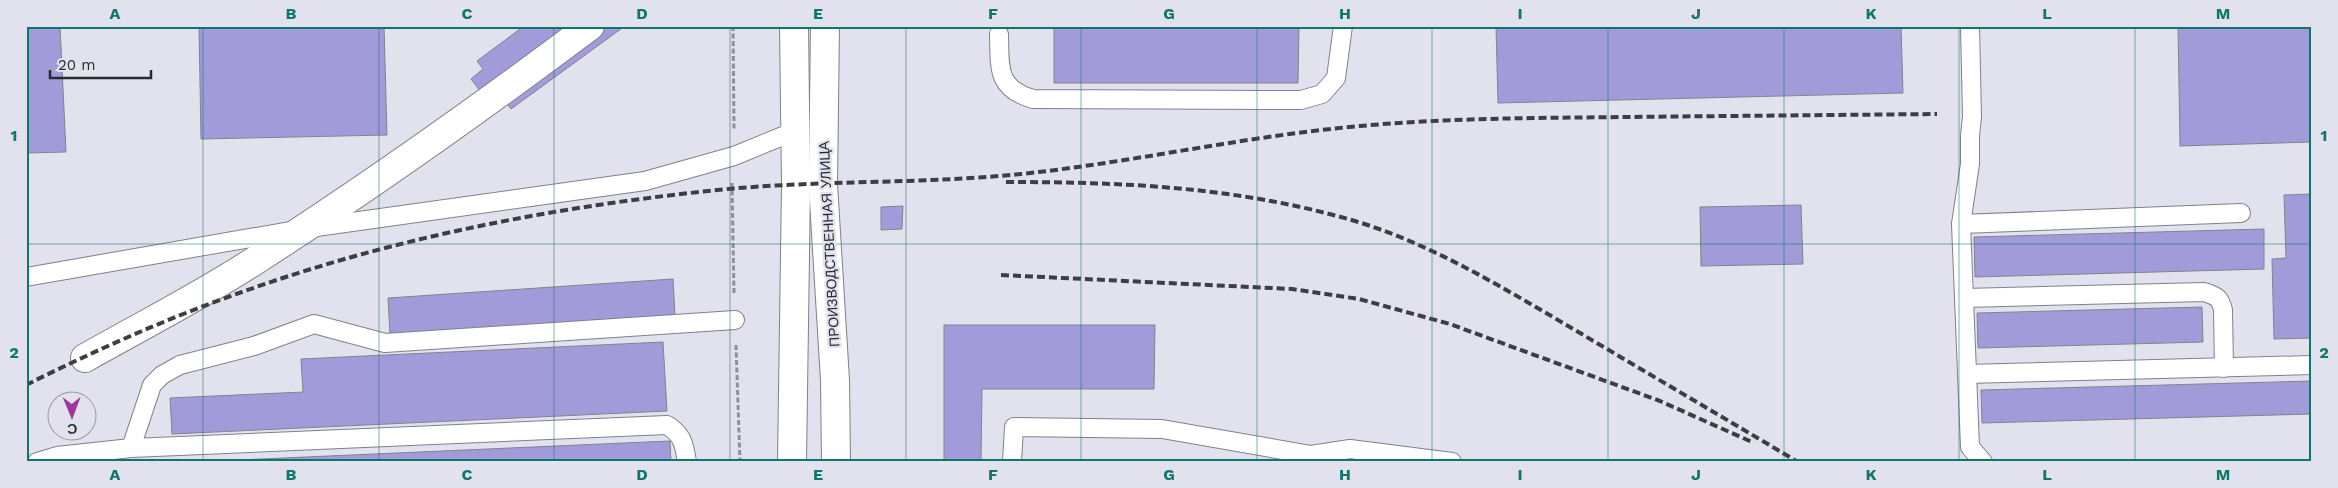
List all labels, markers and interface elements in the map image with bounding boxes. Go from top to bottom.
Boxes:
text: A [110,4,121,23]
text: B [286,4,297,23]
text: C [462,4,473,23]
text: D [636,4,648,23]
text: E [813,4,823,23]
text: F [988,4,998,23]
text: G [1163,4,1175,23]
text: H [1339,4,1351,23]
text: I [1517,4,1523,23]
text: J [1691,4,1701,23]
text: K [1865,4,1877,23]
text: L [2042,4,2052,23]
text: M [2216,4,2230,23]
scale bar [50,48,151,80]
text: 20 m [58,56,96,74]
text: 1 [11,126,17,145]
text: 1 [2321,126,2327,145]
street label: ПРОИЗВОДСТВЕННАЯ УЛИЦА [816,140,842,347]
text: 2 [9,343,19,362]
text: 2 [2319,343,2329,362]
north arrow [48,390,98,440]
text: С [67,421,77,437]
text: A [110,465,121,484]
text: B [286,465,297,484]
text: C [462,465,473,484]
text: D [636,465,648,484]
text: E [813,465,823,484]
text: F [988,465,998,484]
text: G [1163,465,1175,484]
text: H [1339,465,1351,484]
text: I [1517,465,1523,484]
text: J [1691,465,1701,484]
text: K [1865,465,1877,484]
text: L [2042,465,2052,484]
text: M [2216,465,2230,484]

